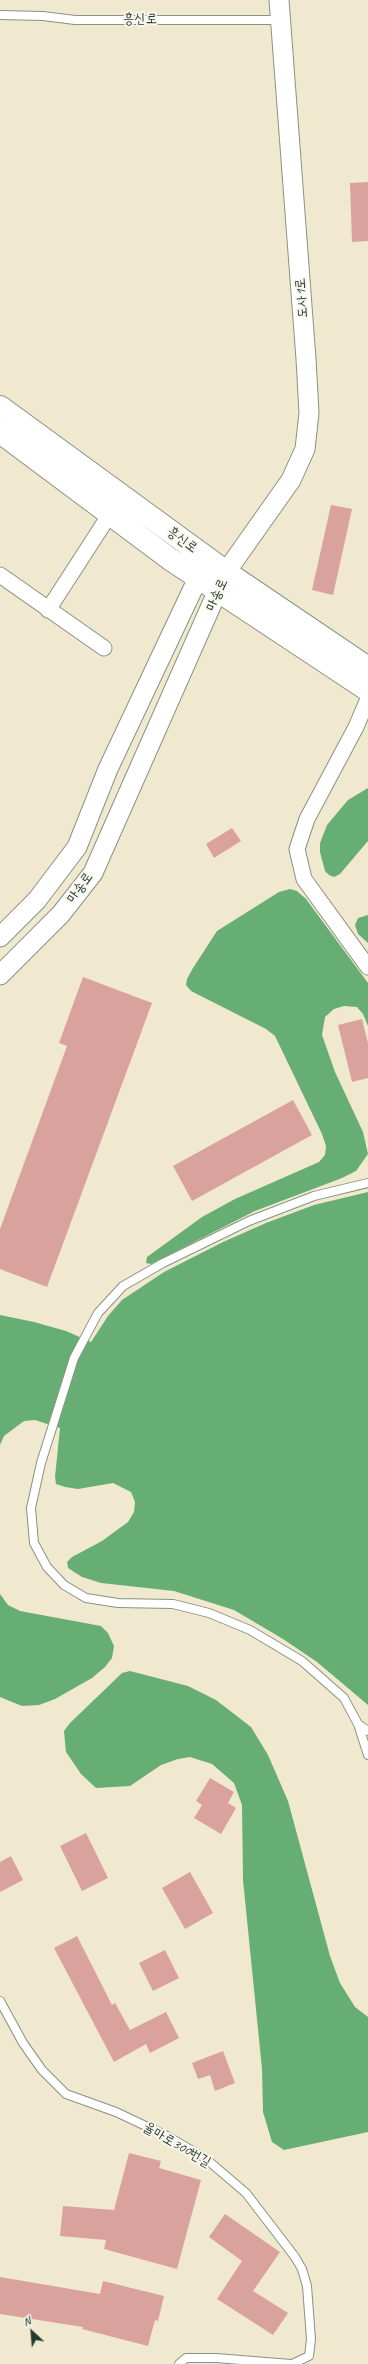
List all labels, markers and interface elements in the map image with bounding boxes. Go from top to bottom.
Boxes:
street label: 흥신로 [123,11,157,27]
street label: 도사1로 [292,277,312,319]
street label: 흥신로 [163,523,201,557]
street label: 마송로 [202,576,232,614]
street label: 마송로 [63,869,97,907]
street label: 율마로300번길 [140,2119,214,2171]
north arrow [12,2312,52,2352]
text: N [21,2313,33,2329]

